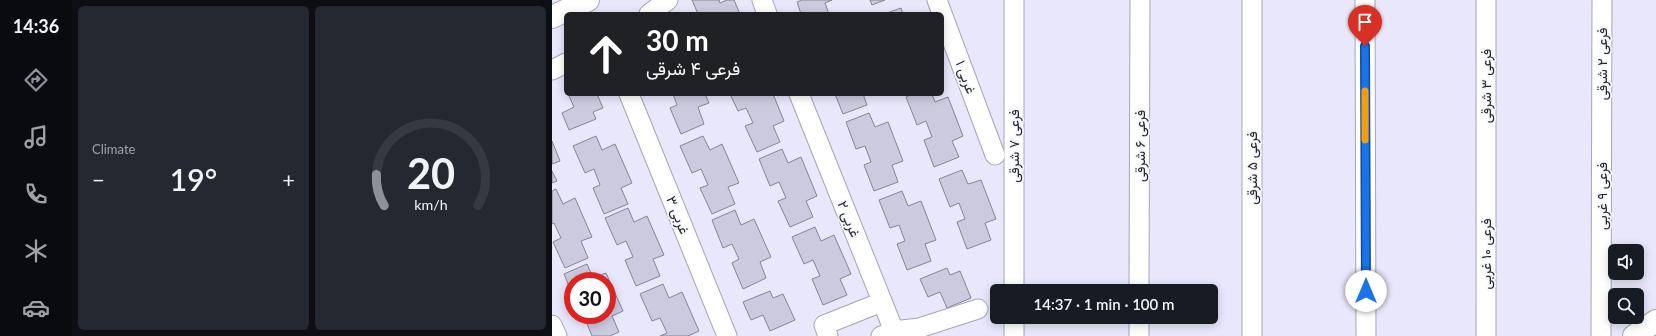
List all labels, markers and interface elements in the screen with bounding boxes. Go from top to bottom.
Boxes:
pin [1348,5,1382,46]
icon: arrive [1354,11,1376,33]
text: 14:36 [13,15,59,37]
text: 30 m [646,23,709,57]
icon: ahead [580,28,632,80]
street label: فرعی ۲ شرقی [1593,28,1611,100]
street label: فرعی ۳ شرقی [1477,49,1495,123]
text: فرعی ۴ شرقی [646,57,740,79]
street label: ۱ غربی [952,58,980,96]
icon: directions [22,66,50,94]
street label: فرعی ۷ شرقی [1005,109,1023,183]
street label: فرعی ۶ شرقی [1131,110,1149,182]
icon: music [22,123,50,151]
street label: فرعی ۵ شرقی [1243,131,1261,205]
text: Climate [92,141,135,157]
text: 20 [406,148,455,198]
text: 19° [170,161,217,197]
street label: فرعی ۹ غربی [1593,162,1611,230]
text: − [92,166,105,193]
text: + [282,166,295,193]
icon: phone [22,180,50,208]
street label: ۳ غربی [662,193,694,237]
text: km/h [414,196,447,213]
street label: ۲ غربی [834,198,864,240]
street label: فرعی ۱۰ غربی [1477,218,1495,290]
icon: climate [22,237,50,265]
map controls [1608,244,1644,324]
button: sound [1608,244,1644,280]
position arrow [1345,270,1387,312]
speed limit sign: 30 [564,272,616,324]
button: search [1608,288,1644,324]
icon: car [22,294,50,322]
text: 14:37 · 1 min · 100 m [1034,295,1174,313]

